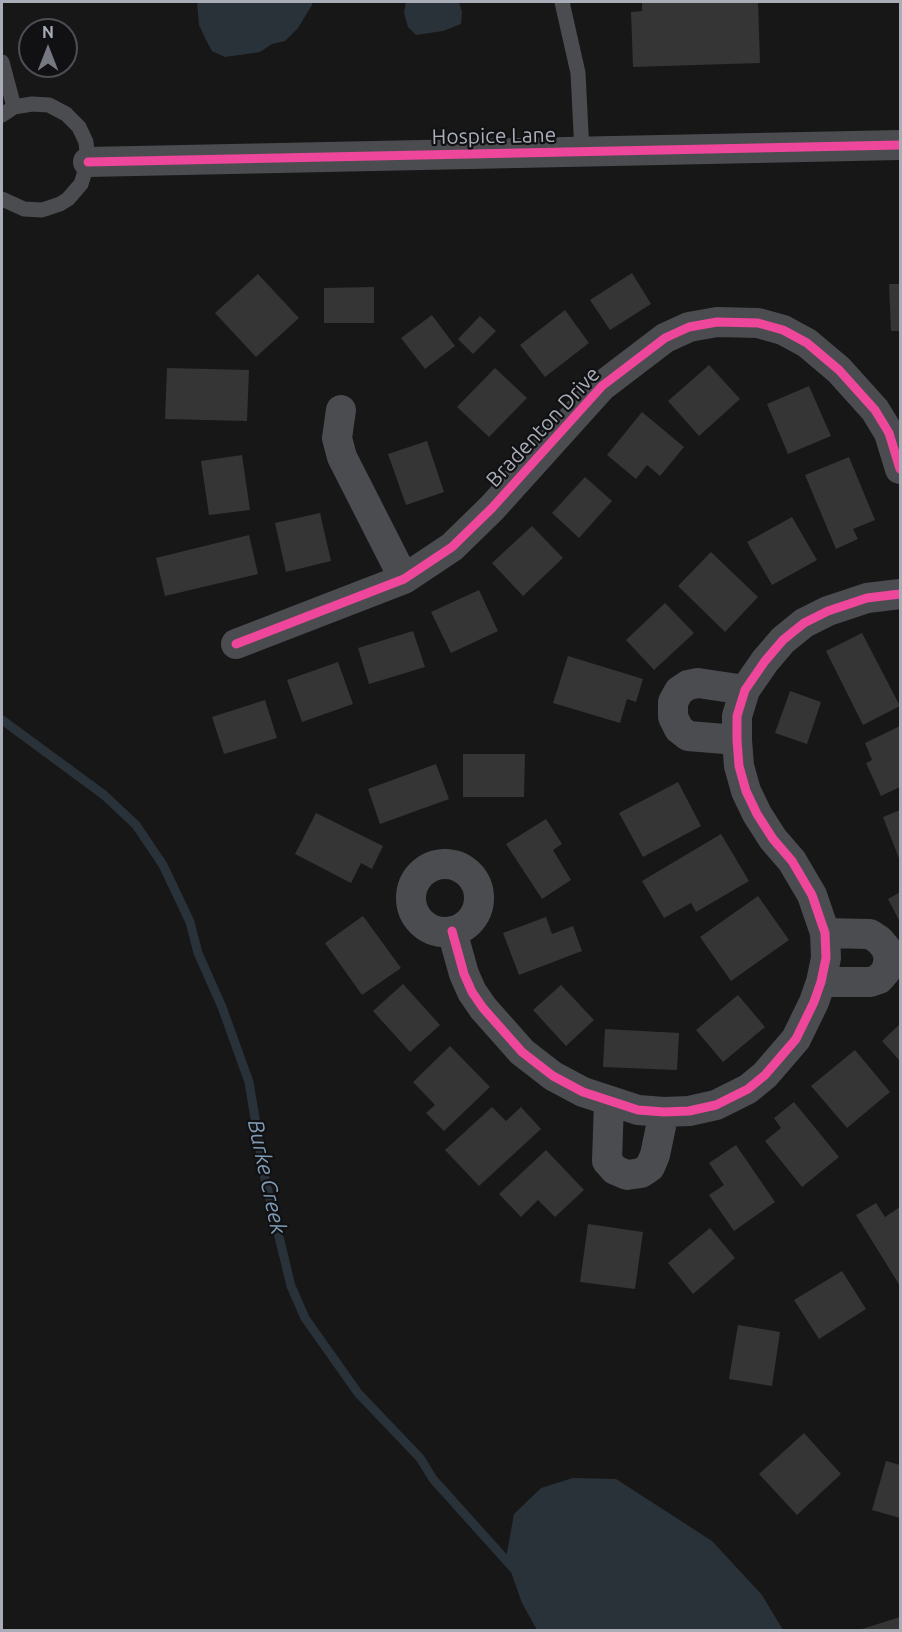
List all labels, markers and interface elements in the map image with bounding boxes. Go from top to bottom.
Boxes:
north arrow [18,18,78,78]
text: N [42,23,54,41]
street label: Hospice Lane [431,122,557,150]
street label: Bradenton Drive [481,362,605,492]
water label: Burke Creek [242,1117,292,1237]

